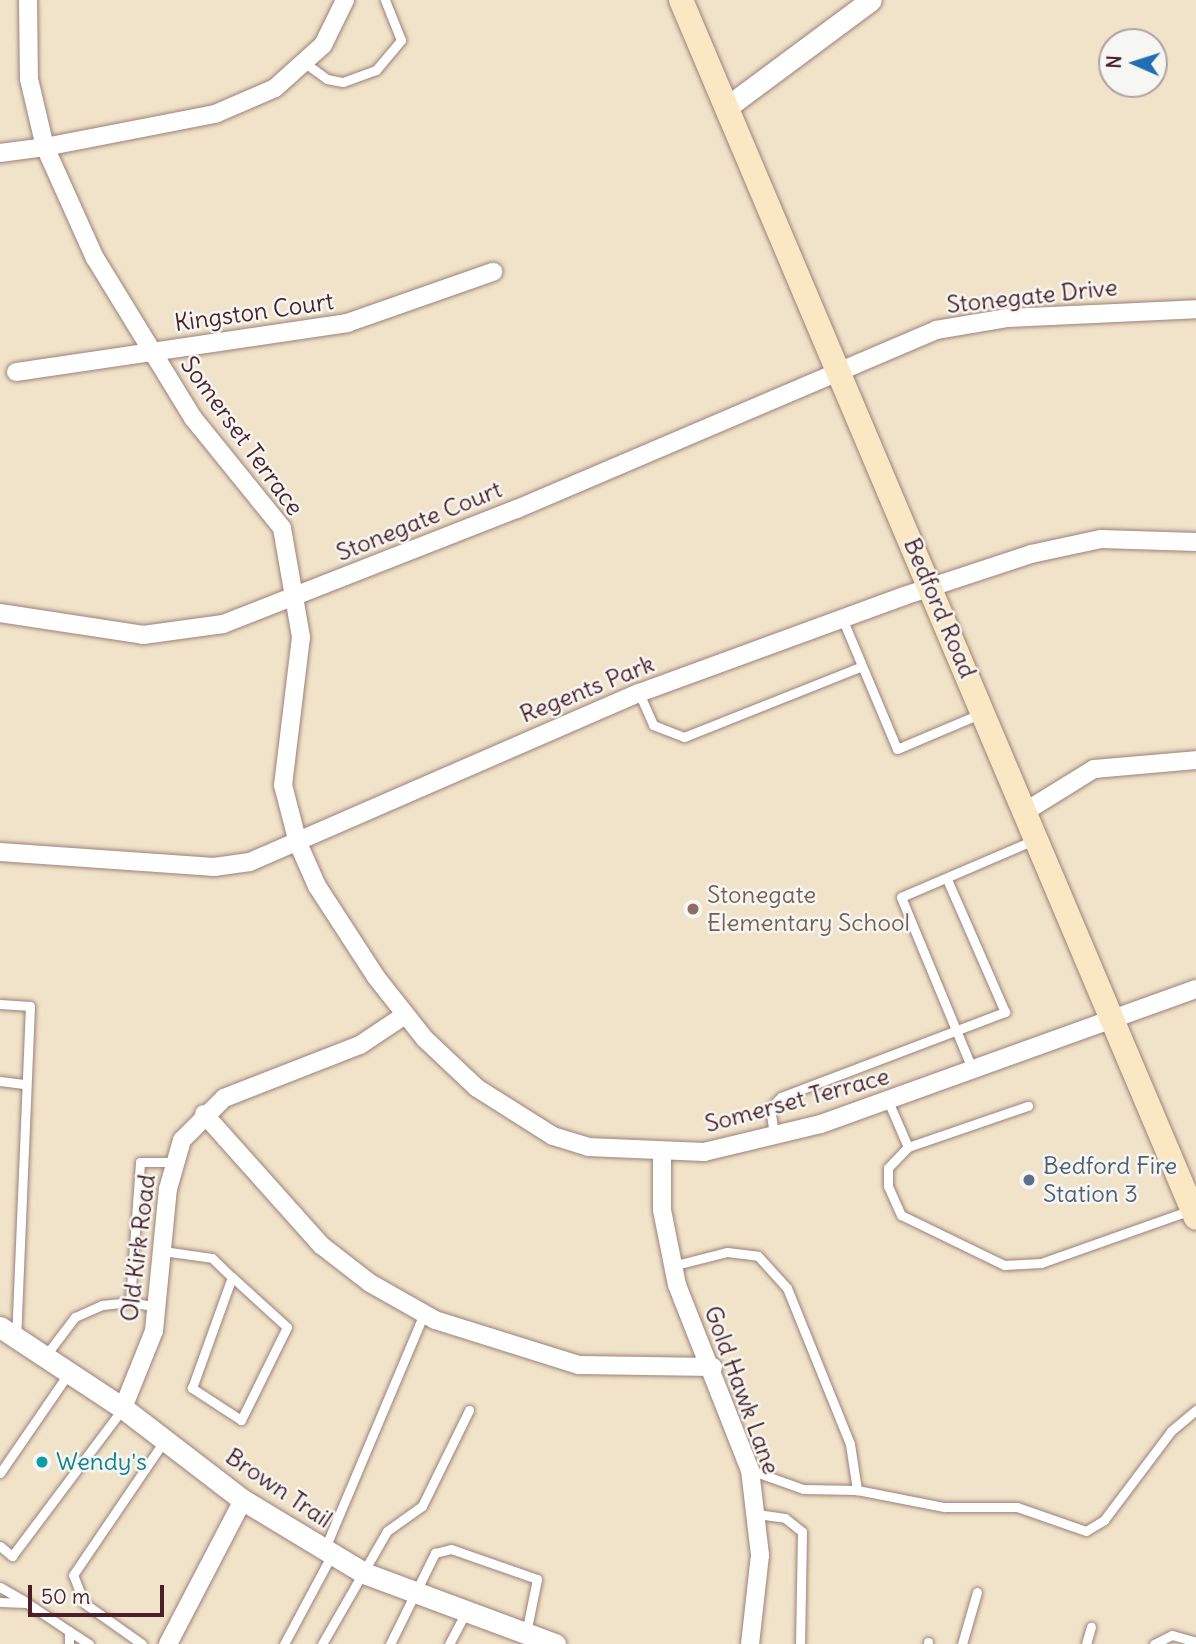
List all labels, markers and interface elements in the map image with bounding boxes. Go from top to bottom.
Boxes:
north arrow [1098,28,1168,98]
text: N [1102,55,1126,69]
street label: Stonegate Drive [945,273,1119,319]
street label: Kingston Court [173,287,335,337]
street label: Somerset Terrace [175,351,309,521]
street label: Stonegate Court [332,475,506,567]
street label: Bedford Road [898,534,982,682]
street label: Regents Park [516,649,658,729]
place label: Stonegate Elementary School [707,881,910,937]
marker: Stonegate Elementary School [685,901,701,917]
street label: Somerset Terrace [702,1062,892,1138]
place label: Bedford Fire Station 3 [1043,1152,1177,1208]
marker: Bedford Fire Station 3 [1021,1172,1037,1188]
street label: Old Kirk Road [115,1173,161,1323]
street label: Gold Hawk Lane [698,1302,786,1478]
street label: Brown Trail [220,1442,338,1534]
place label: Wendy's [56,1448,147,1476]
marker: Wendy's [34,1454,50,1470]
scale bar [32,1570,168,1614]
text: 50 m [41,1583,90,1610]

